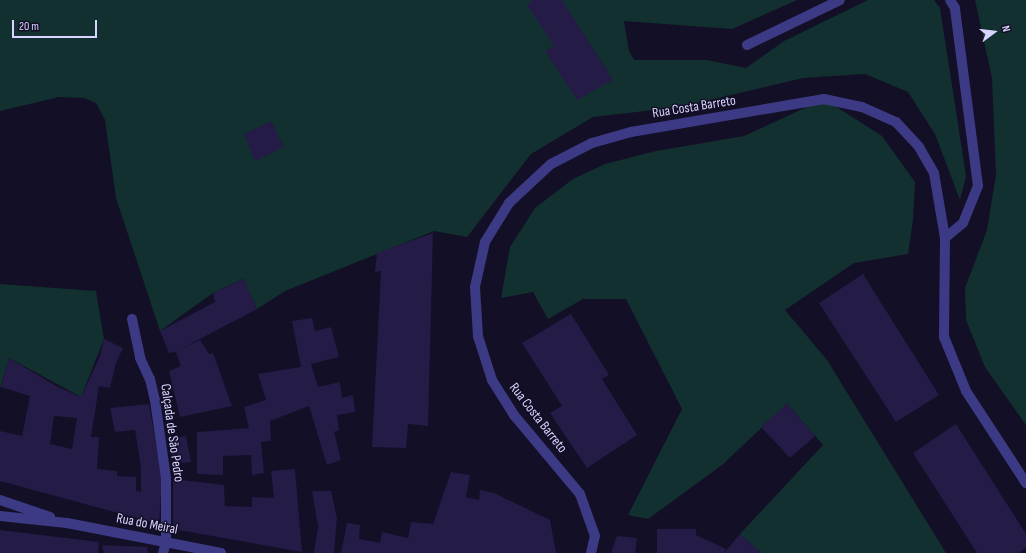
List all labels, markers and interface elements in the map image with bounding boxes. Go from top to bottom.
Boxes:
scale bar [14,12,99,38]
north arrow [974,12,1014,52]
text: 20 m [19,19,39,34]
text: N [999,24,1013,33]
street label: Rua Costa Barreto [651,92,737,122]
street label: Rua Costa Barreto [505,380,571,456]
street label: Calçada de São Pedro [157,383,187,483]
street label: Rua do Meiral [115,510,179,538]

